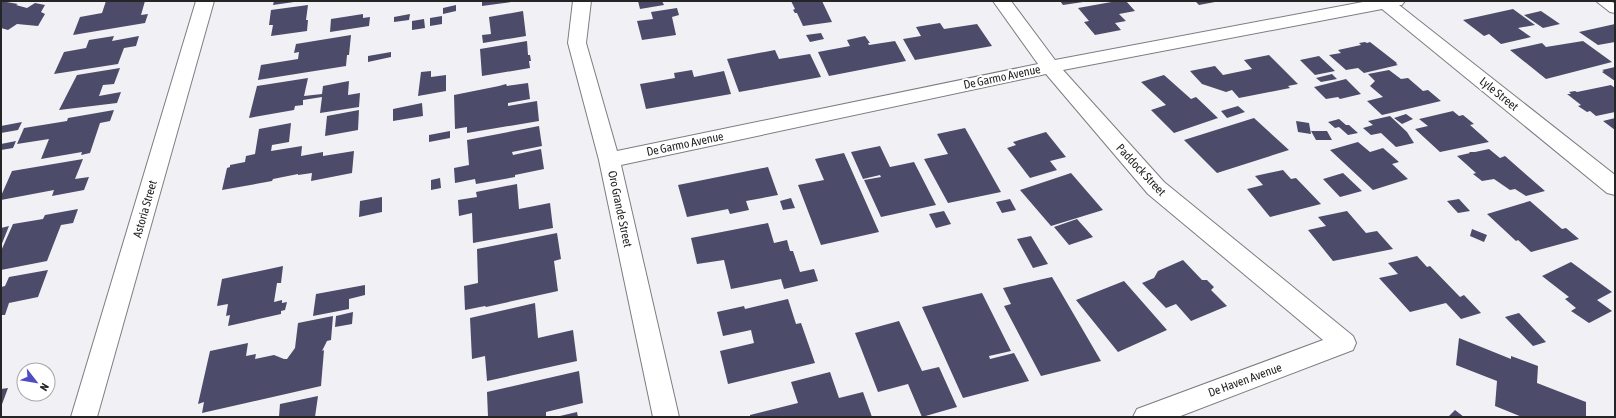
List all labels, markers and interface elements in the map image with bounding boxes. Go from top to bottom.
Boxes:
street label: De Garmo Avenue [962,62,1042,92]
street label: Lyle Street [1477,74,1522,114]
street label: De Garmo Avenue [645,129,725,159]
street label: Paddock Street [1113,141,1169,199]
street label: Oro Grande Street [605,169,635,249]
street label: Astoria Street [130,178,160,239]
street label: De Haven Avenue [1206,360,1284,400]
north arrow [16,362,56,402]
text: N [38,381,51,393]

